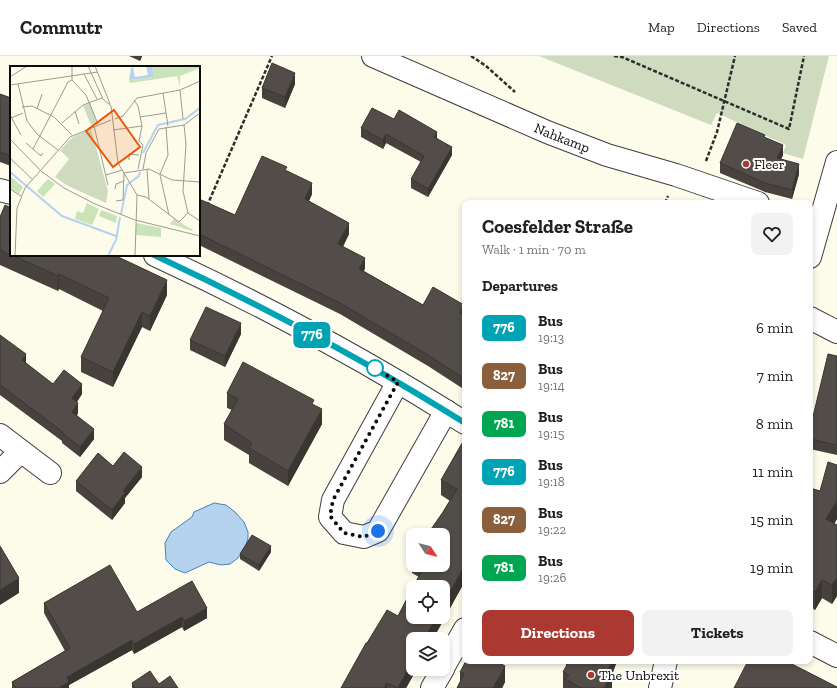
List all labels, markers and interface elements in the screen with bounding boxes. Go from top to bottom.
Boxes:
text: Commutr [20,16,103,39]
text: Map [648,19,675,36]
text: Directions [697,19,760,36]
text: Saved [782,19,817,36]
inset map [10,66,200,256]
street label: Nahkamp [531,119,592,157]
place label: Fleer [754,156,785,173]
marker: Fleer [741,159,751,169]
button: heart [751,213,793,255]
text: Coesfelder Straße [482,215,633,238]
text: Walk · 1 min · 70 m [482,242,586,257]
text: Departures [482,277,558,295]
text: Bus [538,312,563,330]
text: 776 [493,319,515,336]
text: 6 min [756,319,793,337]
line badge: 776 [289,322,335,348]
text: 776 [301,326,323,343]
text: 19:13 [538,330,564,345]
unlabelled marker [366,359,384,377]
text: Bus [538,360,563,378]
text: 827 [493,367,515,384]
text: 7 min [757,367,793,385]
text: 19:14 [538,378,565,393]
text: Bus [538,408,563,426]
text: 781 [494,415,514,432]
text: 8 min [756,415,793,433]
text: 19:15 [538,426,564,441]
text: Bus [538,456,563,474]
text: 776 [493,463,515,480]
text: 11 min [752,463,793,481]
text: 19:18 [538,474,565,489]
text: Bus [538,504,563,522]
text: 827 [493,511,515,528]
text: 15 min [750,511,793,529]
your location [368,521,388,541]
text: 19:22 [538,522,566,537]
north arrow [406,528,450,572]
map controls [406,528,450,676]
text: Bus [538,552,563,570]
text: 781 [494,559,514,576]
text: 19 min [750,559,793,577]
text: 19:26 [538,570,566,585]
button: locate [406,580,450,624]
button: Directions [482,610,634,656]
button: Tickets [642,610,793,656]
button: layers [406,632,450,676]
place label: The Unbrexit [599,667,680,684]
marker: The Unbrexit [586,670,596,680]

